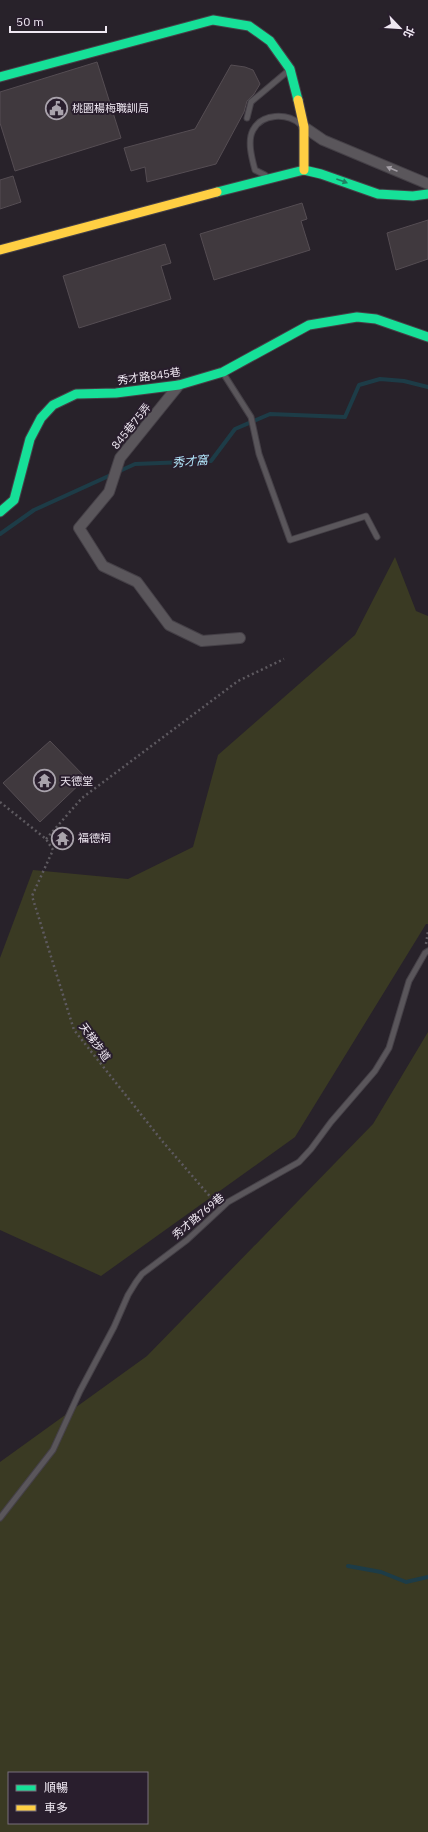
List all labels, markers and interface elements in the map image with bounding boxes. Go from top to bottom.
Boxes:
scale bar [10,8,106,34]
north arrow [380,8,420,48]
text: 50 m [16,14,44,29]
text: 北 [400,24,418,40]
public building icon: 桃園楊梅職訓局 [43,95,69,121]
place label: 桃園楊梅職訓局 [72,101,149,115]
one-way arrow [387,166,398,172]
one-way arrow [336,178,348,184]
street label: 秀才路845巷 [116,365,182,387]
street label: 845巷75弄 [108,400,154,452]
water label: 秀才窩 [171,452,211,470]
temple icon: 天德堂 [32,768,58,794]
place label: 天德堂 [60,774,93,788]
temple icon: 福德祠 [49,825,75,851]
place label: 福德祠 [78,831,111,845]
street label: 天梯步道 [76,1020,114,1064]
street label: 秀才路769巷 [169,1190,227,1242]
legend [8,1772,148,1824]
text: 順暢 [44,1780,68,1795]
text: 車多 [44,1800,68,1815]

